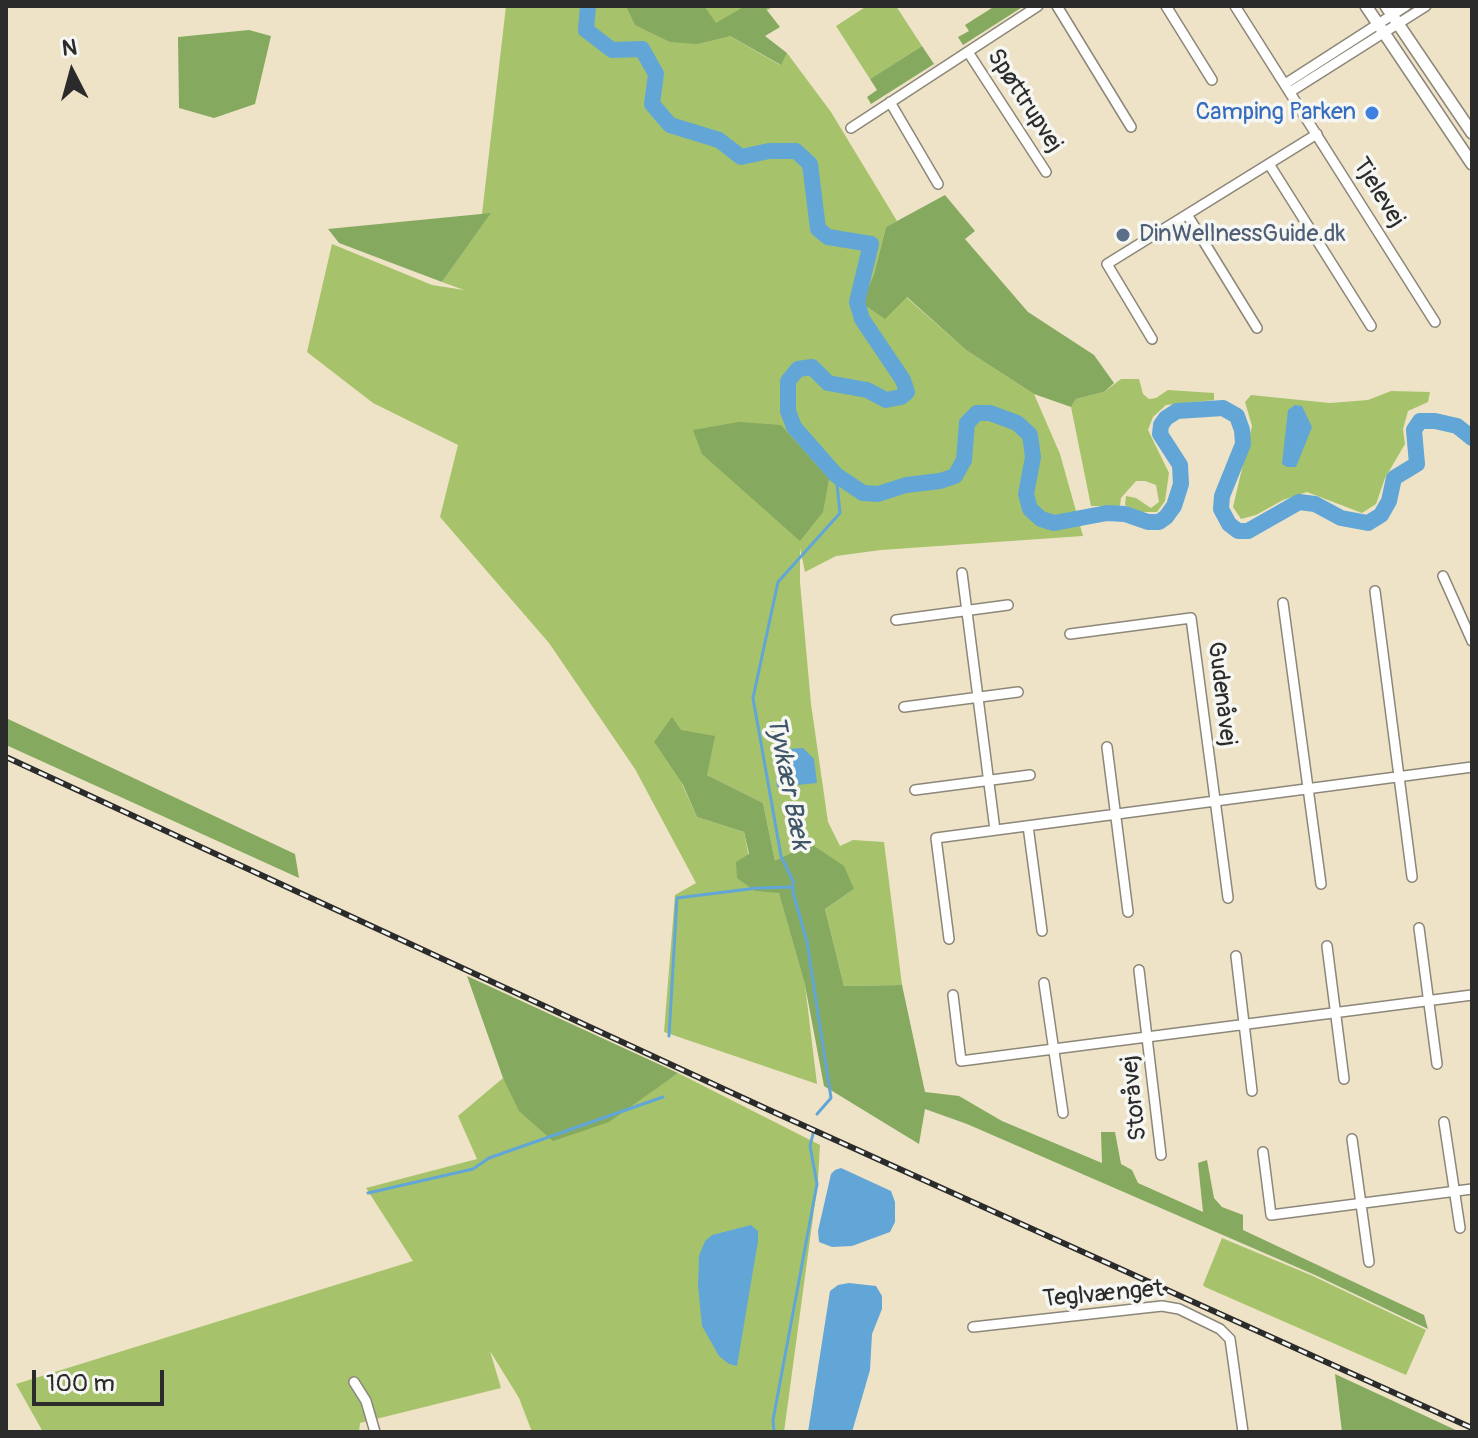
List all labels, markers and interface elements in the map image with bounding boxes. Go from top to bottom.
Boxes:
north arrow [32,32,112,112]
text: N [61,33,78,63]
street label: Spøttrupvej [980,44,1068,158]
place label: Camping Parken [1196,99,1356,127]
marker: Camping Parken [1363,104,1381,122]
street label: Tjelevej [1346,153,1410,233]
place label: DinWellnessGuide.dk [1139,221,1345,249]
marker: DinWellnessGuide.dk [1114,226,1132,244]
street label: Gudenåvej [1200,640,1242,748]
water label: Tyvkær Bæk [759,714,815,852]
street label: Storåvej [1116,1054,1154,1142]
street label: Teglvænget [1041,1275,1165,1315]
scale bar [36,1354,168,1404]
text: 100 m [46,1369,115,1398]

